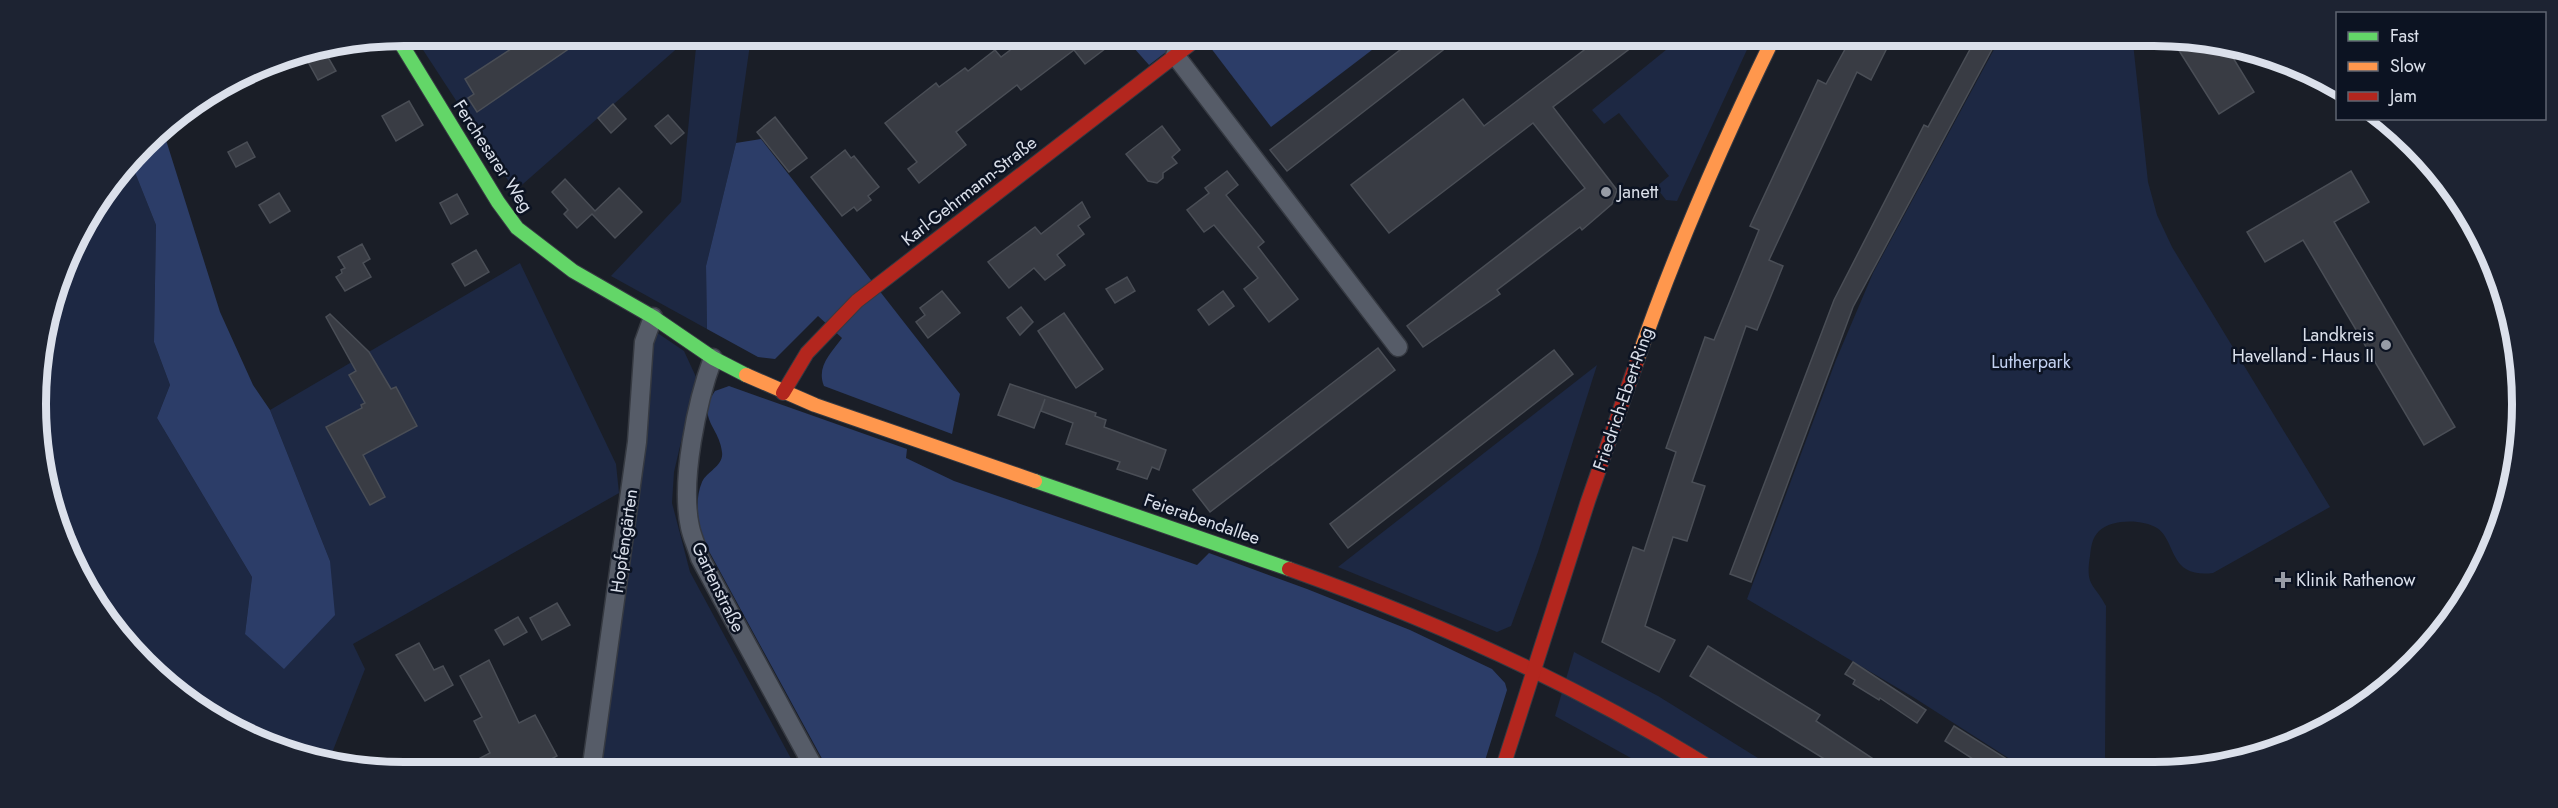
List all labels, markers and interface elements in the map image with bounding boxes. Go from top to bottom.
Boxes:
legend [2336,12,2546,120]
text: Fast [2390,23,2419,49]
text: Slow [2390,53,2427,79]
text: Jam [2388,83,2417,109]
street label: Ferchesarer Weg [447,95,539,217]
street label: Karl-Gehrmann-Straße [896,130,1042,252]
place label: Janett [1616,179,1659,205]
marker: Janett [1599,185,1613,199]
place label: Landkreis Havelland - Haus II [2232,322,2374,369]
street label: Friedrich-Ebert-Ring [1586,324,1660,474]
marker: Landkreis Havelland - Haus II [2379,338,2393,352]
park label: Lutherpark [1991,349,2071,375]
street label: Hopfengärten [604,487,644,595]
street label: Feierabendallee [1140,487,1264,551]
street label: Gartenstraße [685,537,751,637]
place label: Klinik Rathenow [2296,567,2416,593]
marker: Klinik Rathenow [2274,571,2292,589]

